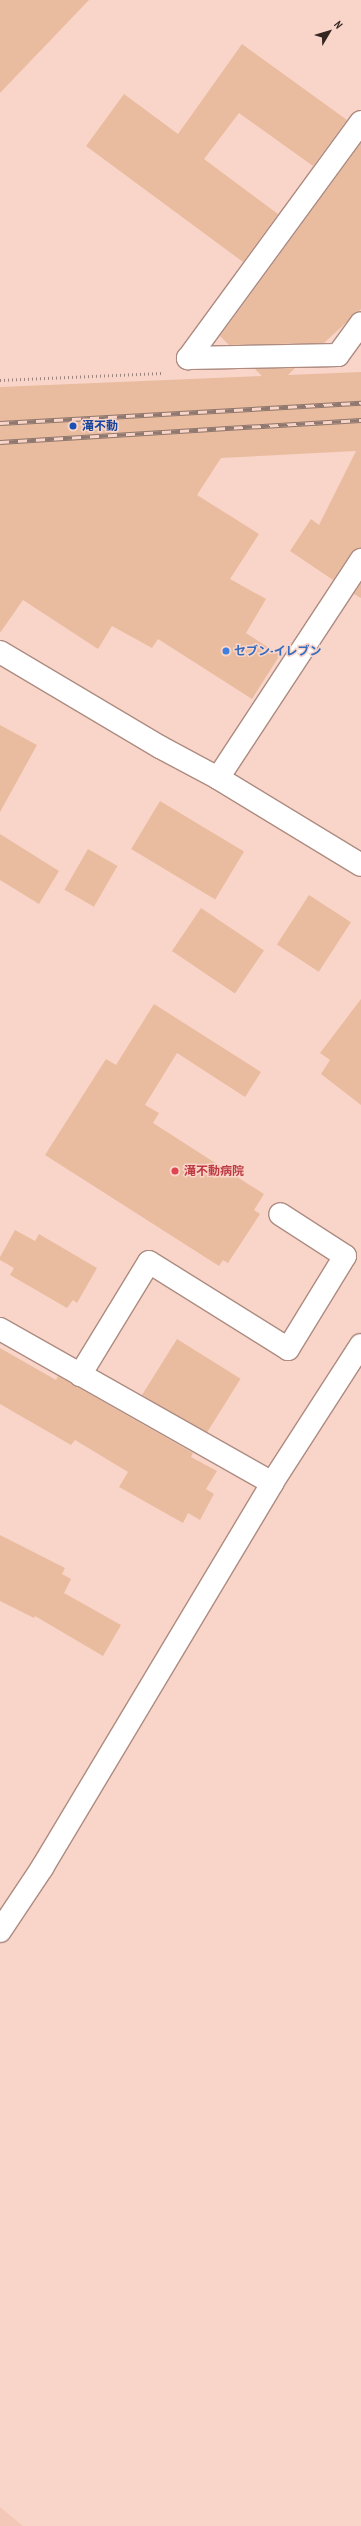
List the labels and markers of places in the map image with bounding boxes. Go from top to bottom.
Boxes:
place label: 滝不動 [82,419,118,433]
marker: 滝不動 [67,420,79,432]
place label: セブン-イレブン [234,644,322,658]
marker: セブン-イレブン [221,646,231,656]
place label: 滝不動病院 [184,1164,244,1178]
marker: 滝不動病院 [169,1165,181,1177]

